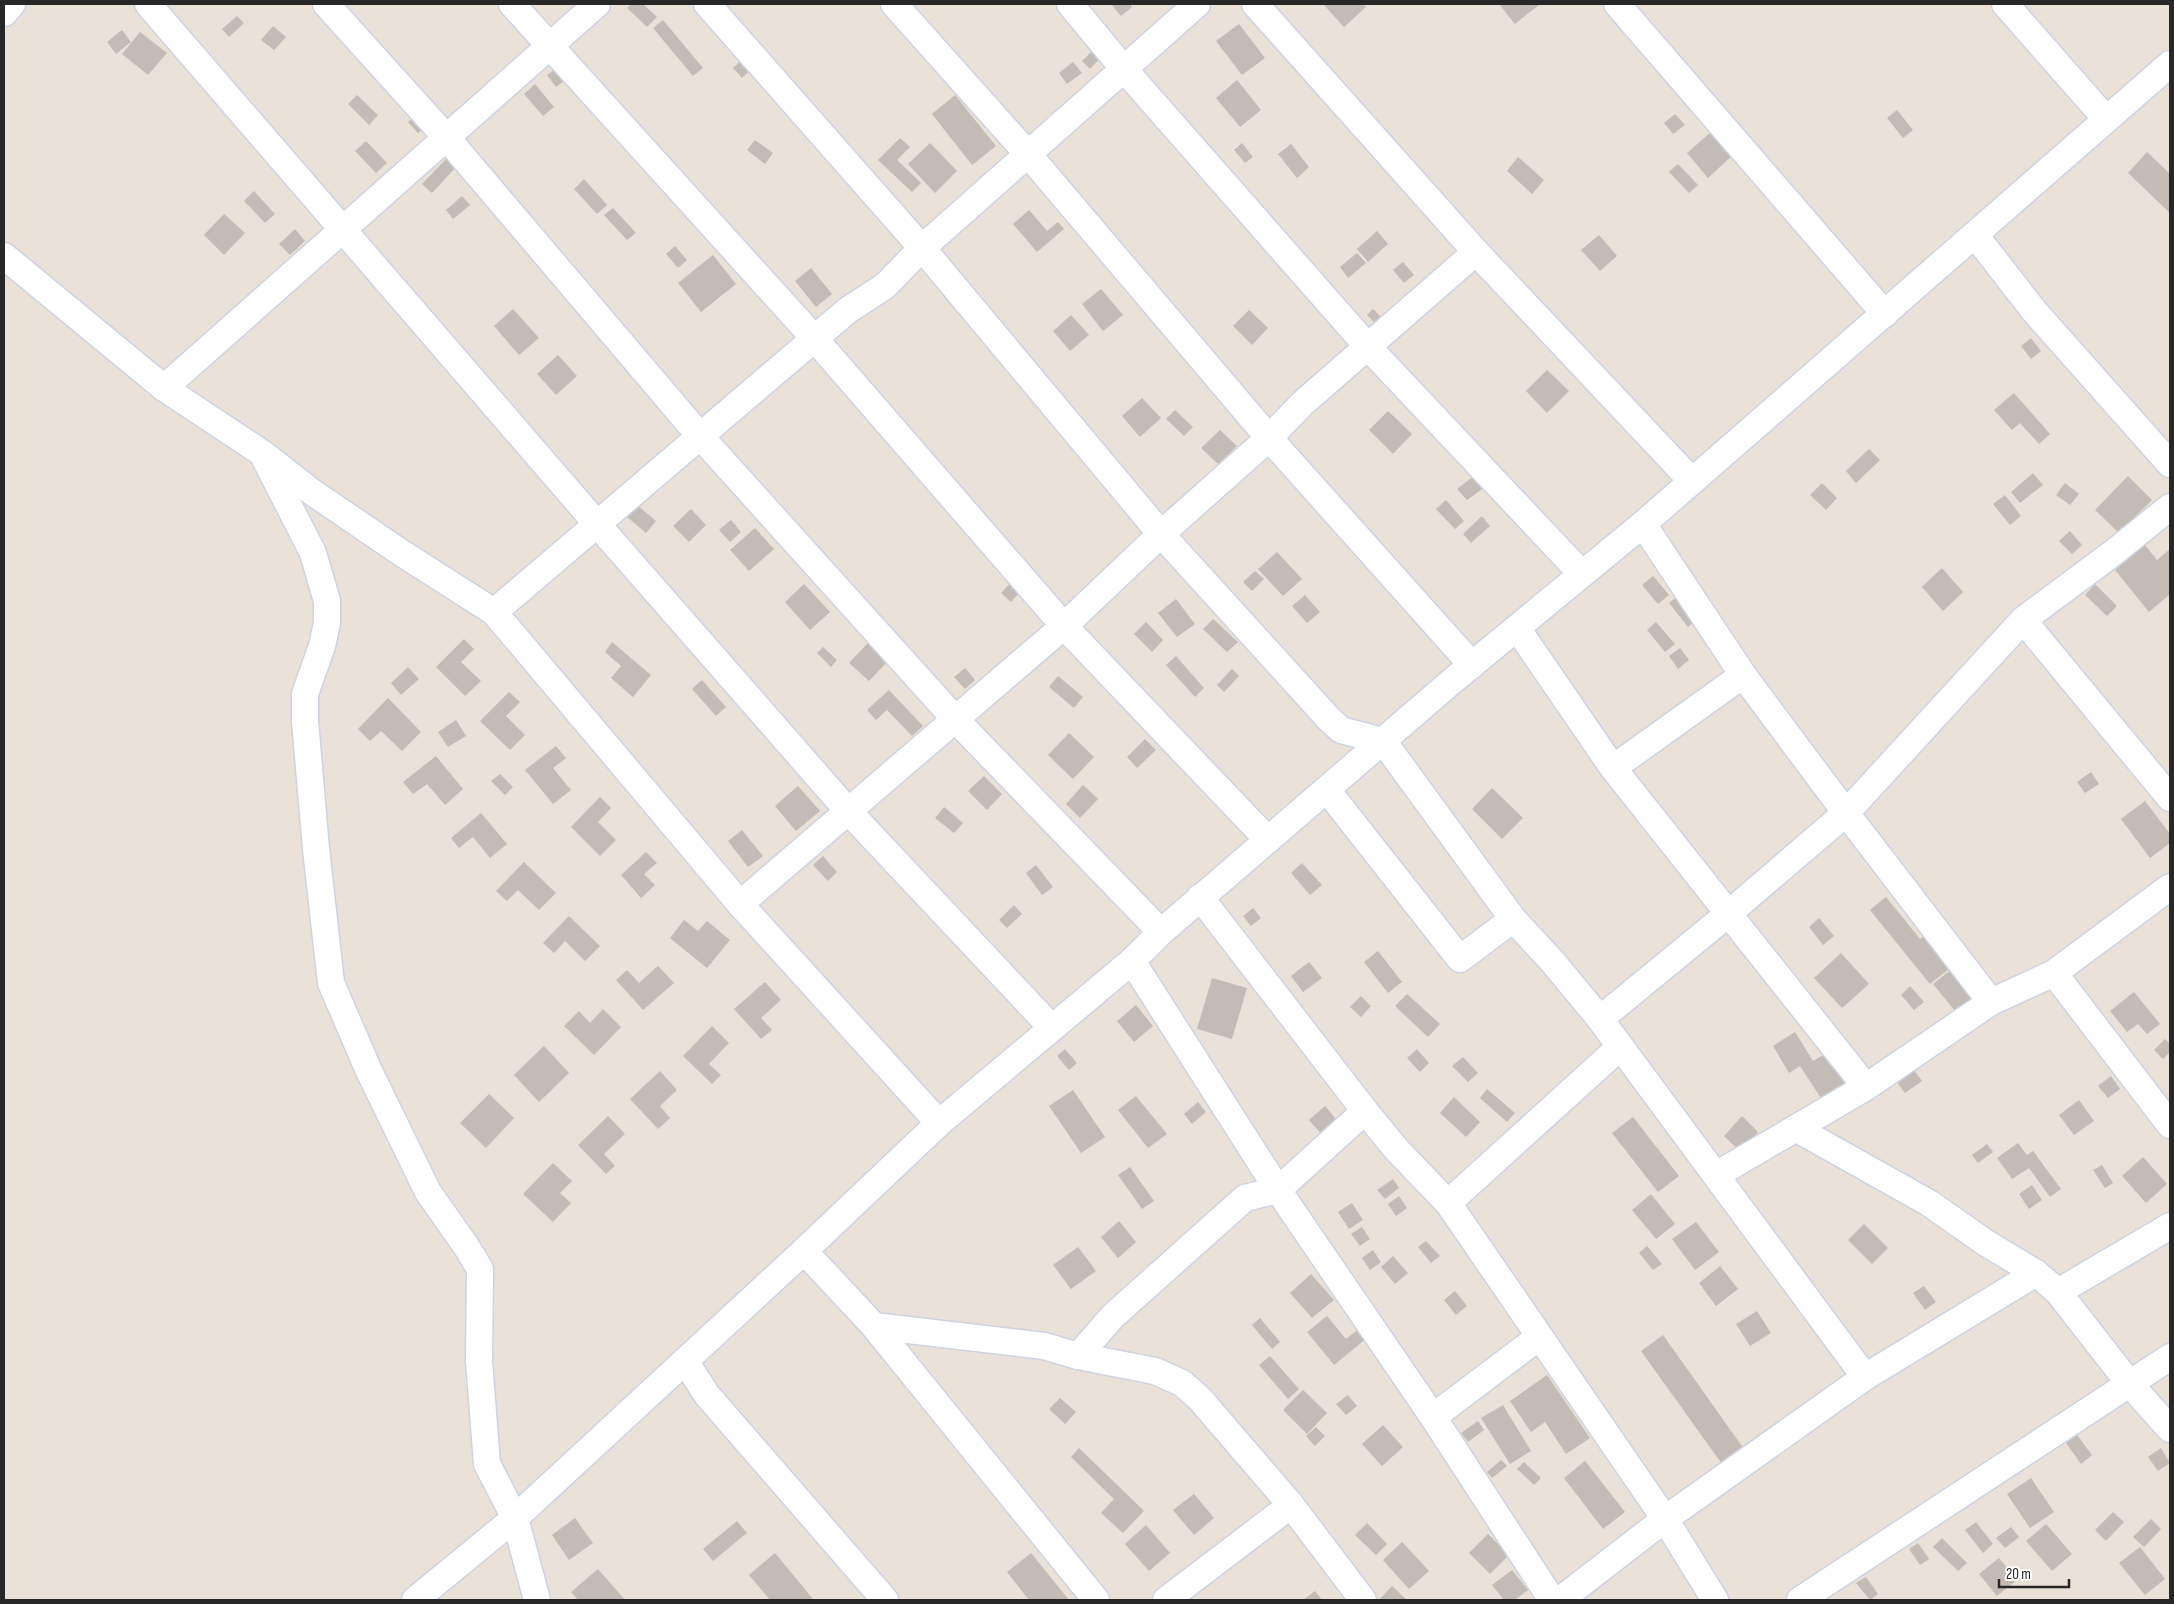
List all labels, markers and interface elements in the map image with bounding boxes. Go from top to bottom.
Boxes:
scale bar [1999,1556,2069,1588]
text: 20 m [2006,1565,2031,1584]

